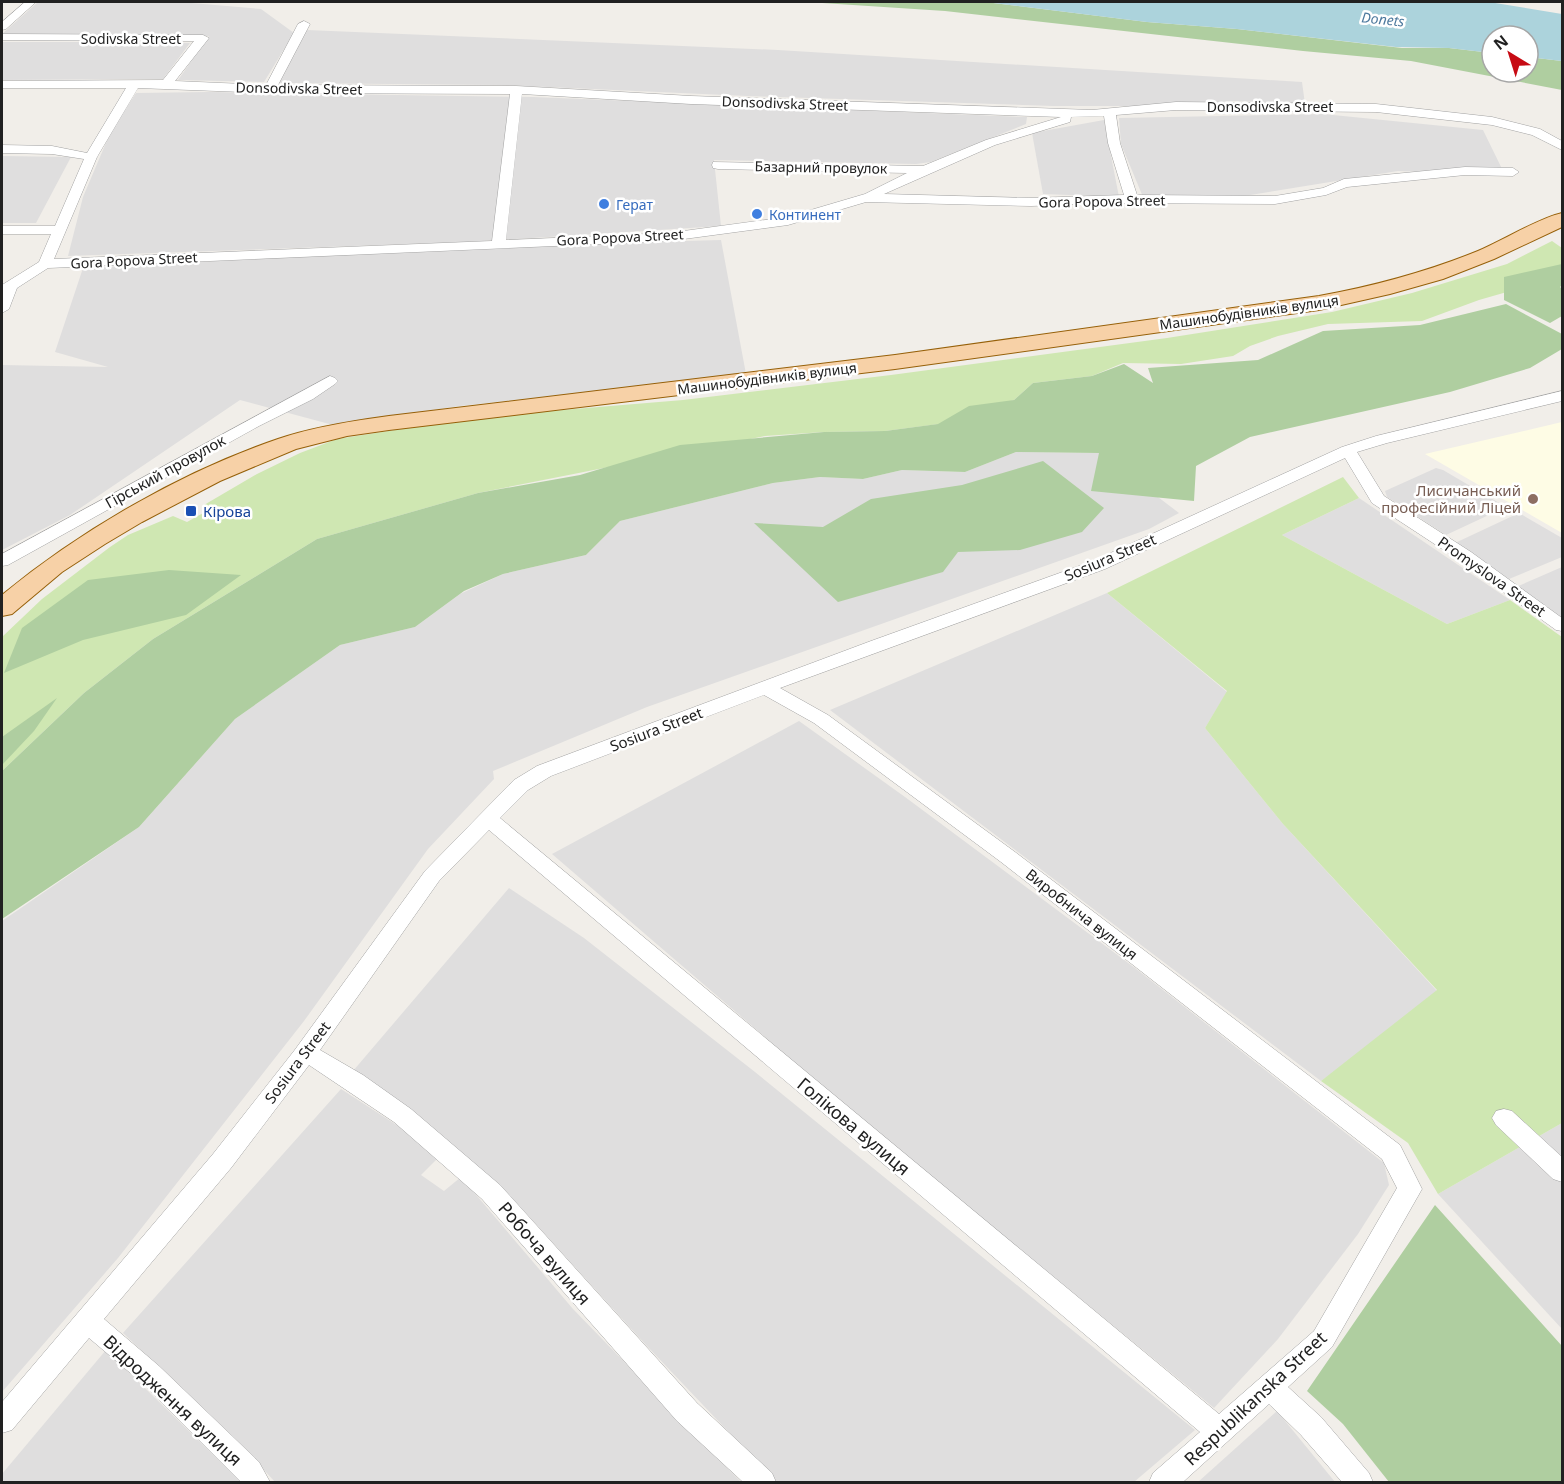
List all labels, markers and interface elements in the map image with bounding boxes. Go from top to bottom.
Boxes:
water label: Donets [1361,7,1405,31]
north arrow [1480,24,1540,84]
street label: Sodivska Street [81,29,181,48]
text: N [1489,30,1513,55]
street label: Donsodivska Street [236,77,362,99]
street label: Donsodivska Street [721,91,849,115]
street label: Donsodivska Street [1207,97,1333,116]
street label: Базарний провулок [755,156,888,178]
street label: Gora Popova Street [1038,190,1166,212]
place label: Герат [616,195,653,214]
marker: Герат [597,197,611,211]
place label: Континент [769,205,841,224]
marker: Континент [750,207,764,221]
street label: Gora Popova Street [556,224,684,250]
street label: Gora Popova Street [70,247,198,273]
street label: Машинобудівників вулиця [1158,290,1340,334]
street label: Машинобудівників вулиця [676,358,858,398]
street label: Гірський провулок [101,430,229,512]
place label: Лисичанський професійний Ліцей [1381,480,1521,517]
marker: Лисичанський професійний Ліцей [1526,492,1540,506]
place label: Кірова [203,501,251,521]
marker: Кірова [184,504,198,518]
street label: Sosiura Street [1061,528,1159,585]
street label: Promyslova Street [1434,531,1550,621]
street label: Sosiura Street [607,702,706,756]
street label: Виробнича вулиця [1022,864,1142,964]
street label: Sosiura Street [260,1016,335,1107]
street label: Голікова вулиця [792,1072,916,1180]
street label: Робоча вулиця [494,1196,596,1310]
street label: Respublikanska Street [1179,1325,1332,1470]
street label: Відродження вулиця [98,1329,248,1471]

